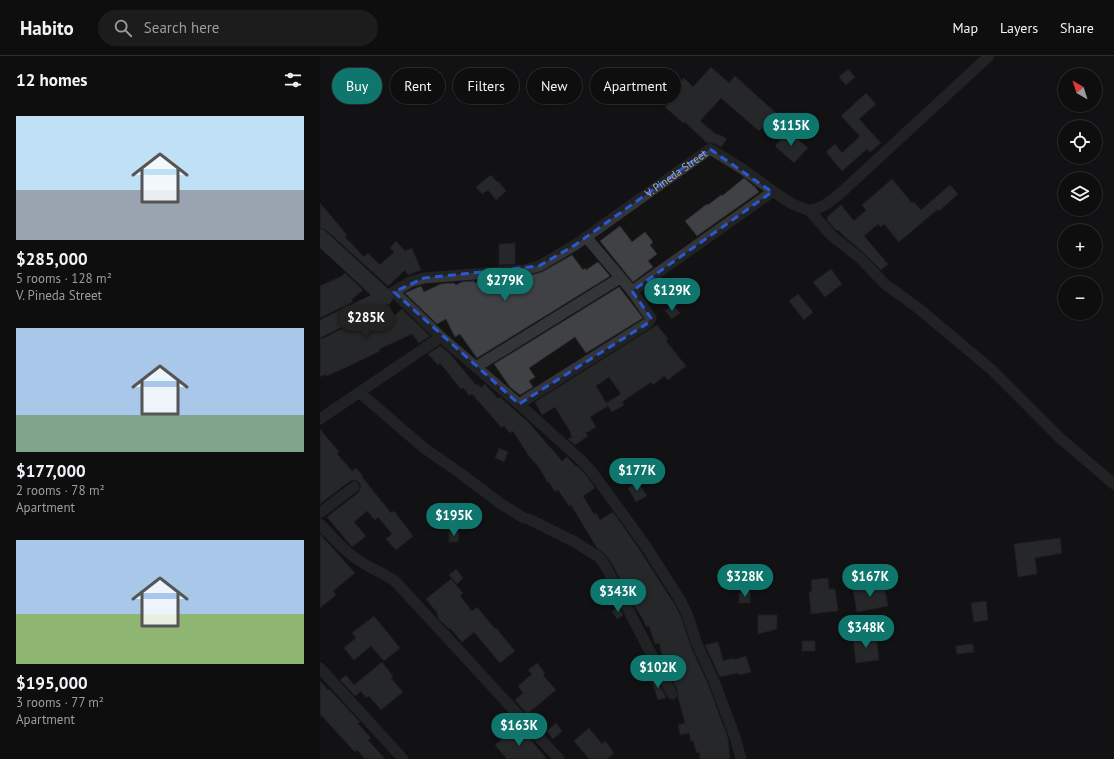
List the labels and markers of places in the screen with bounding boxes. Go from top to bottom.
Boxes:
pin: $115K [763,113,819,147]
pin: $279K [477,268,533,302]
pin: $129K [644,278,700,312]
pin: $285K [338,305,394,339]
pin: $177K [609,458,665,492]
pin: $195K [426,503,482,537]
pin: $328K [717,564,773,598]
pin: $167K [842,564,898,598]
pin: $343K [590,579,646,613]
pin: $348K [838,615,894,649]
pin: $102K [630,655,686,689]
pin: $163K [491,713,547,747]

